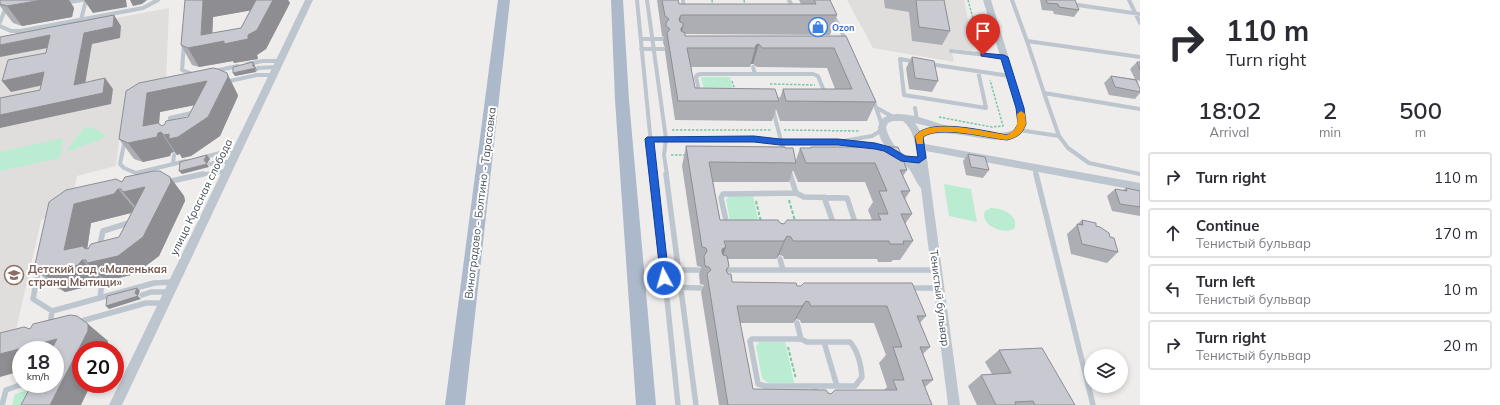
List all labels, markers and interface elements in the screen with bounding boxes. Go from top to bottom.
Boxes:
text: 110 m [1226,13,1309,48]
pin [966,14,1000,55]
shop icon: Ozon [807,16,829,38]
icon: right [1160,16,1212,68]
icon: arrive [972,20,994,42]
place label: Ozon [832,22,854,33]
text: Turn right [1226,48,1306,71]
text: 18:02 [1198,95,1261,125]
text: 2 [1323,95,1337,125]
text: 500 [1399,95,1442,125]
street label: Виноградово - Болтино - Тарасовка [461,106,499,300]
text: Arrival [1210,124,1249,140]
text: min [1319,124,1341,140]
text: m [1415,124,1426,140]
street label: улица Красная слобода [167,136,235,258]
icon: right [1162,166,1184,188]
text: Turn right [1196,168,1266,187]
text: 110 m [1434,168,1478,187]
text: Continue [1196,216,1259,235]
icon: ahead [1162,222,1184,244]
text: 170 m [1434,224,1478,243]
text: Тенистый бульвар [1196,235,1311,251]
street label: Тенистый бульвар [927,249,953,347]
position arrow [643,257,685,299]
place label: Детский сад «Маленькая страна Мытищи» [28,262,167,289]
school or university icon: Детский сад «Маленькая страна Мытищи» [3,264,25,286]
text: Turn left [1196,272,1255,291]
icon: left [1162,278,1184,300]
text: 10 m [1443,280,1478,299]
text: Тенистый бульвар [1196,291,1311,307]
text: Turn right [1196,328,1266,347]
icon: right [1162,334,1184,356]
text: 20 m [1443,336,1478,355]
speed limit sign: 20 [72,341,124,393]
text: Тенистый бульвар [1196,347,1311,363]
text: 18 [26,349,50,374]
map controls [1084,349,1128,393]
button: layers [1084,349,1128,393]
text: km/h [27,370,49,383]

